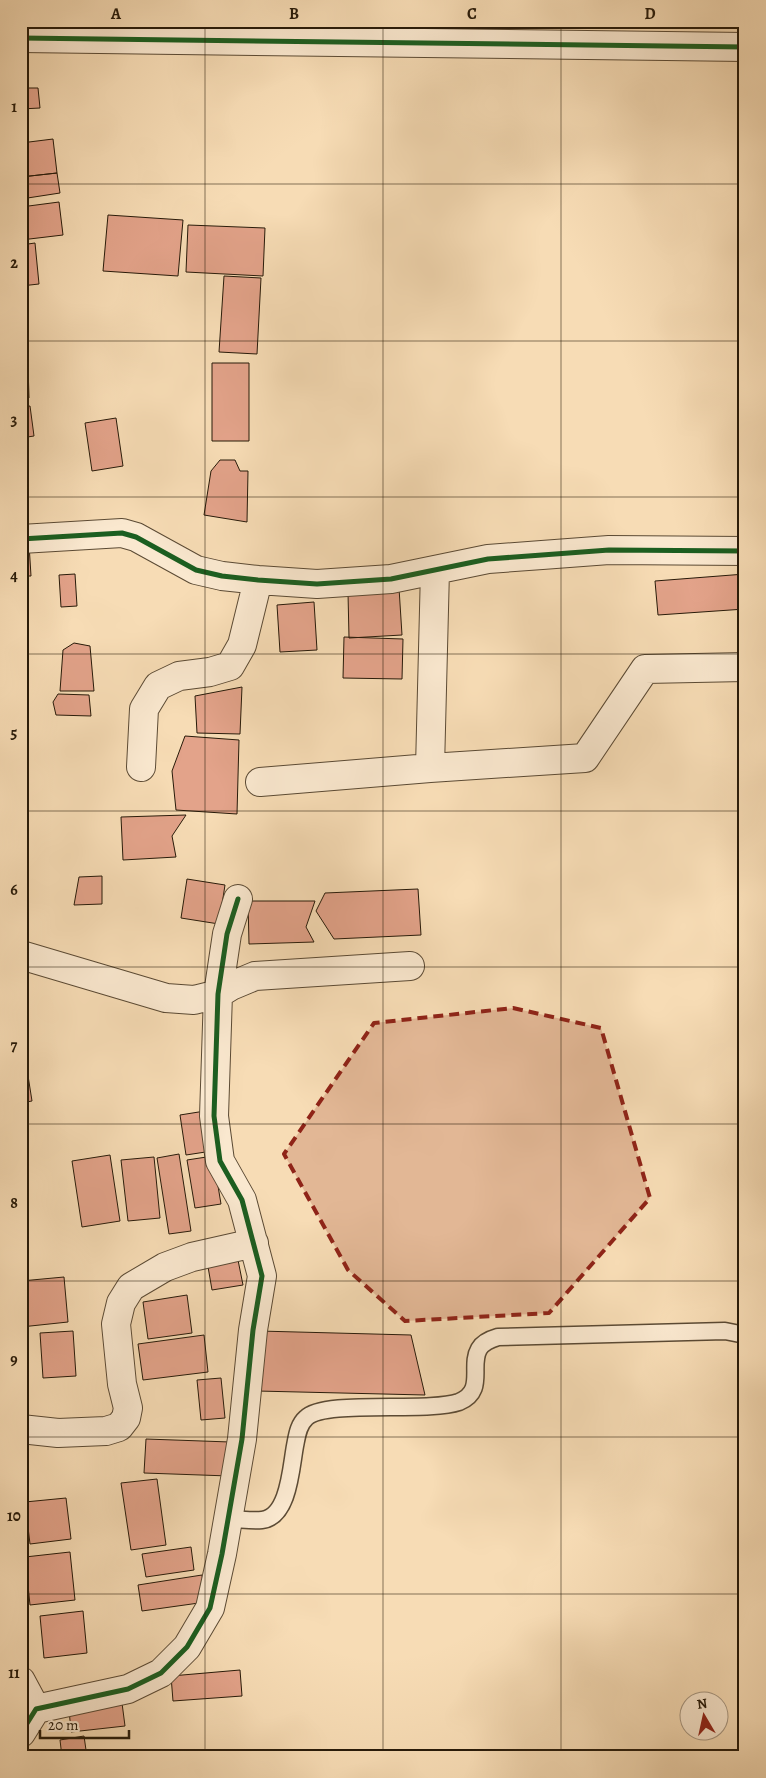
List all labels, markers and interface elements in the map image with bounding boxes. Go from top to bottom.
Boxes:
text: A [110,3,122,25]
text: B [289,3,299,25]
text: C [467,3,477,25]
text: D [644,3,656,25]
text: 1 [11,96,17,118]
text: 2 [10,252,18,274]
text: 3 [11,409,18,431]
text: 4 [10,565,18,587]
text: 5 [11,722,18,744]
text: 6 [10,879,18,901]
text: 7 [11,1035,18,1057]
text: 8 [10,1192,18,1214]
text: 9 [10,1349,18,1371]
text: 10 [7,1505,21,1527]
text: 11 [8,1662,20,1684]
north arrow [678,1690,728,1740]
text: N [696,1693,709,1714]
scale bar [40,1708,129,1740]
text: 20 m [48,1715,79,1735]

